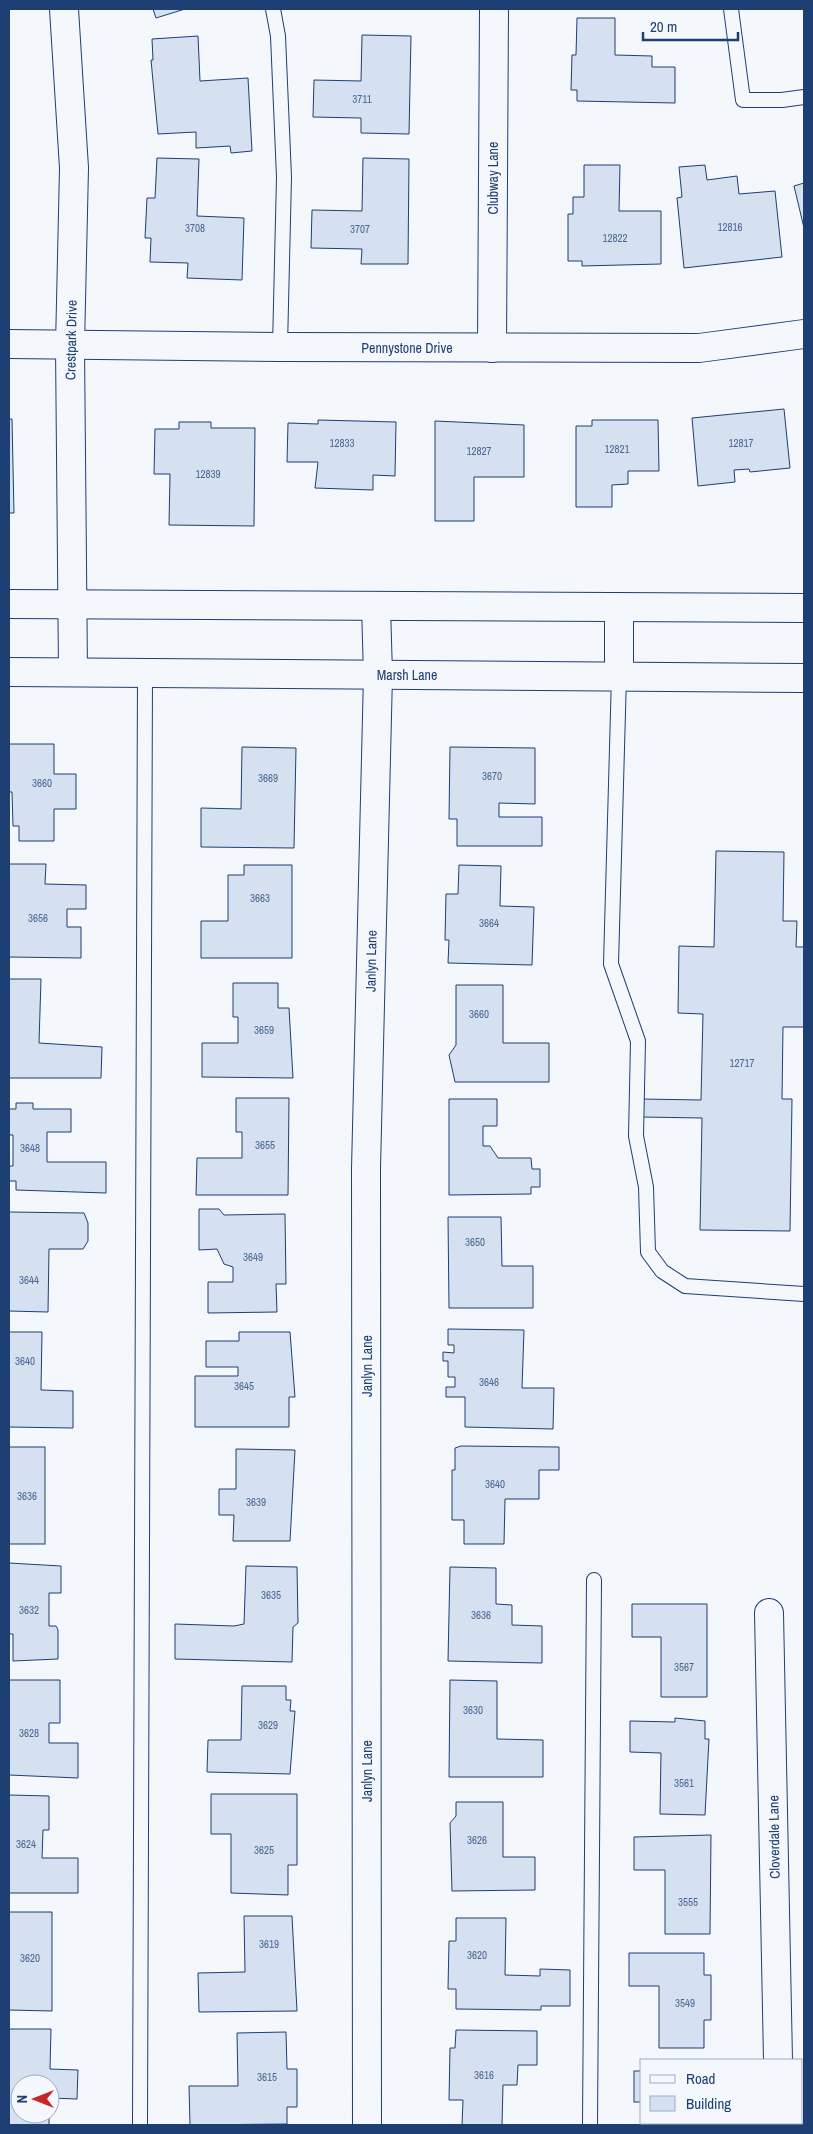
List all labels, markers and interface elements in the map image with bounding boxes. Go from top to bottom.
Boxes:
scale bar [643,10,738,42]
text: 20 m [650,16,677,37]
house number: 3711 [352,92,372,106]
street label: Clubway Lane [484,142,502,214]
house number: 12816 [717,220,743,234]
house number: 3708 [185,221,205,235]
house number: 3707 [350,222,370,236]
house number: 12822 [602,231,628,245]
street label: Crestpark Drive [61,300,81,380]
street label: Pennystone Drive [361,339,453,357]
house number: 12833 [329,436,355,450]
house number: 12817 [728,436,754,450]
house number: 12821 [604,442,630,456]
house number: 12827 [466,444,492,458]
house number: 12839 [195,467,221,481]
street label: Marsh Lane [377,666,437,684]
house number: 3670 [482,769,502,783]
house number: 3669 [258,771,278,785]
house number: 3660 [32,776,52,790]
house number: 3663 [250,891,270,905]
house number: 3656 [28,911,48,925]
house number: 3664 [479,916,499,930]
street label: Janlyn Lane [361,930,381,992]
house number: 3660 [469,1007,489,1021]
house number: 3659 [254,1023,274,1037]
house number: 12717 [729,1056,755,1070]
house number: 3655 [255,1138,275,1152]
house number: 3648 [20,1141,40,1155]
house number: 3650 [465,1235,485,1249]
house number: 3649 [243,1250,263,1264]
house number: 3644 [19,1273,39,1287]
street label: Janlyn Lane [358,1335,376,1397]
house number: 3640 [15,1354,35,1368]
house number: 3646 [479,1375,499,1389]
house number: 3645 [234,1379,254,1393]
house number: 3640 [485,1477,505,1491]
house number: 3636 [17,1489,37,1503]
house number: 3639 [246,1495,266,1509]
house number: 3635 [261,1588,281,1602]
house number: 3632 [19,1603,39,1617]
house number: 3636 [471,1608,491,1622]
house number: 3567 [674,1660,694,1674]
house number: 3630 [463,1703,483,1717]
house number: 3629 [258,1718,278,1732]
house number: 3628 [19,1726,39,1740]
street label: Janlyn Lane [358,1740,376,1802]
house number: 3561 [674,1776,694,1790]
street label: Cloverdale Lane [764,1795,784,1879]
house number: 3626 [467,1833,487,1847]
house number: 3624 [16,1837,36,1851]
house number: 3625 [254,1843,274,1857]
house number: 3555 [678,1895,698,1909]
house number: 3619 [259,1937,279,1951]
house number: 3620 [467,1948,487,1962]
house number: 3620 [20,1951,40,1965]
house number: 3549 [675,1996,695,2010]
legend [640,2059,803,2124]
house number: 3616 [474,2068,494,2082]
text: Road [686,2068,715,2089]
house number: 3615 [257,2070,277,2084]
north arrow [10,2074,60,2124]
text: Building [686,2093,731,2114]
text: N [13,2095,31,2103]

